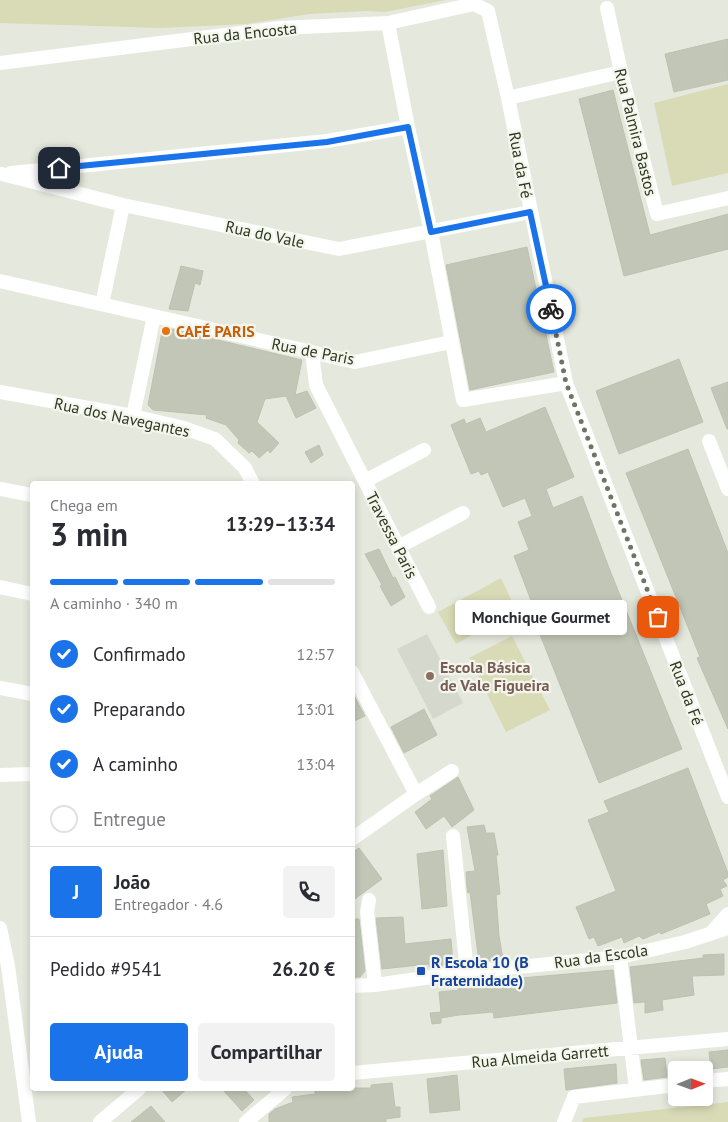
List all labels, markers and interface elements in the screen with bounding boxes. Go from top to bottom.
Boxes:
street label: Rua da Encosta [192,18,298,48]
street label: Rua Palmira Bastos [610,66,662,198]
street label: Rua da Fé [505,130,537,200]
pin [38,147,80,189]
icon: home [45,154,73,182]
street label: Rua do Vale [224,216,306,252]
courier [526,284,576,334]
icon: bike [537,295,565,323]
place label: CAFÉ PARIS [176,321,255,341]
marker: CAFÉ PARIS [160,325,172,337]
street label: Rua de Paris [270,333,356,369]
street label: Rua dos Navegantes [52,393,192,441]
street label: Travessa Paris [362,488,423,582]
text: Chega em [50,495,118,515]
text: 13:29–13:34 [226,512,335,536]
text: 3 min [50,513,128,555]
text: A caminho · 340 m [50,593,178,613]
pin [637,596,679,638]
callout: Monchique Gourmet [456,600,628,634]
icon: bag [644,603,672,631]
text: Monchique Gourmet [472,607,610,627]
icon: check [50,640,78,668]
text: Confirmado [93,642,186,666]
text: 12:57 [297,644,335,664]
place label: Escola Básica de Vale Figueira [440,657,550,695]
street label: Rua da Fé [666,658,708,728]
marker: Escola Básica de Vale Figueira [424,670,436,682]
icon: check [50,695,78,723]
text: Preparando [93,697,185,721]
text: 13:01 [297,699,335,719]
icon: check [50,750,78,778]
text: A caminho [93,752,178,776]
text: 13:04 [297,754,335,774]
text: Entregue [93,807,166,831]
button: phone [283,866,335,918]
text: João [114,870,150,894]
text: J [73,880,79,904]
text: Entregador · 4.6 [114,894,223,914]
street label: Rua da Escola [553,940,649,972]
place label: R Escola 10 (B Fraternidade) [431,952,529,990]
text: Pedido #9541 [50,957,162,981]
text: 26.20 € [272,957,335,981]
marker: R Escola 10 (B Fraternidade) [415,965,427,977]
button: Ajuda [50,1023,188,1081]
button: Compartilhar [198,1023,335,1081]
street label: Rua Almeida Garrett [471,1040,610,1072]
north arrow [668,1061,712,1106]
map controls [668,1061,713,1106]

